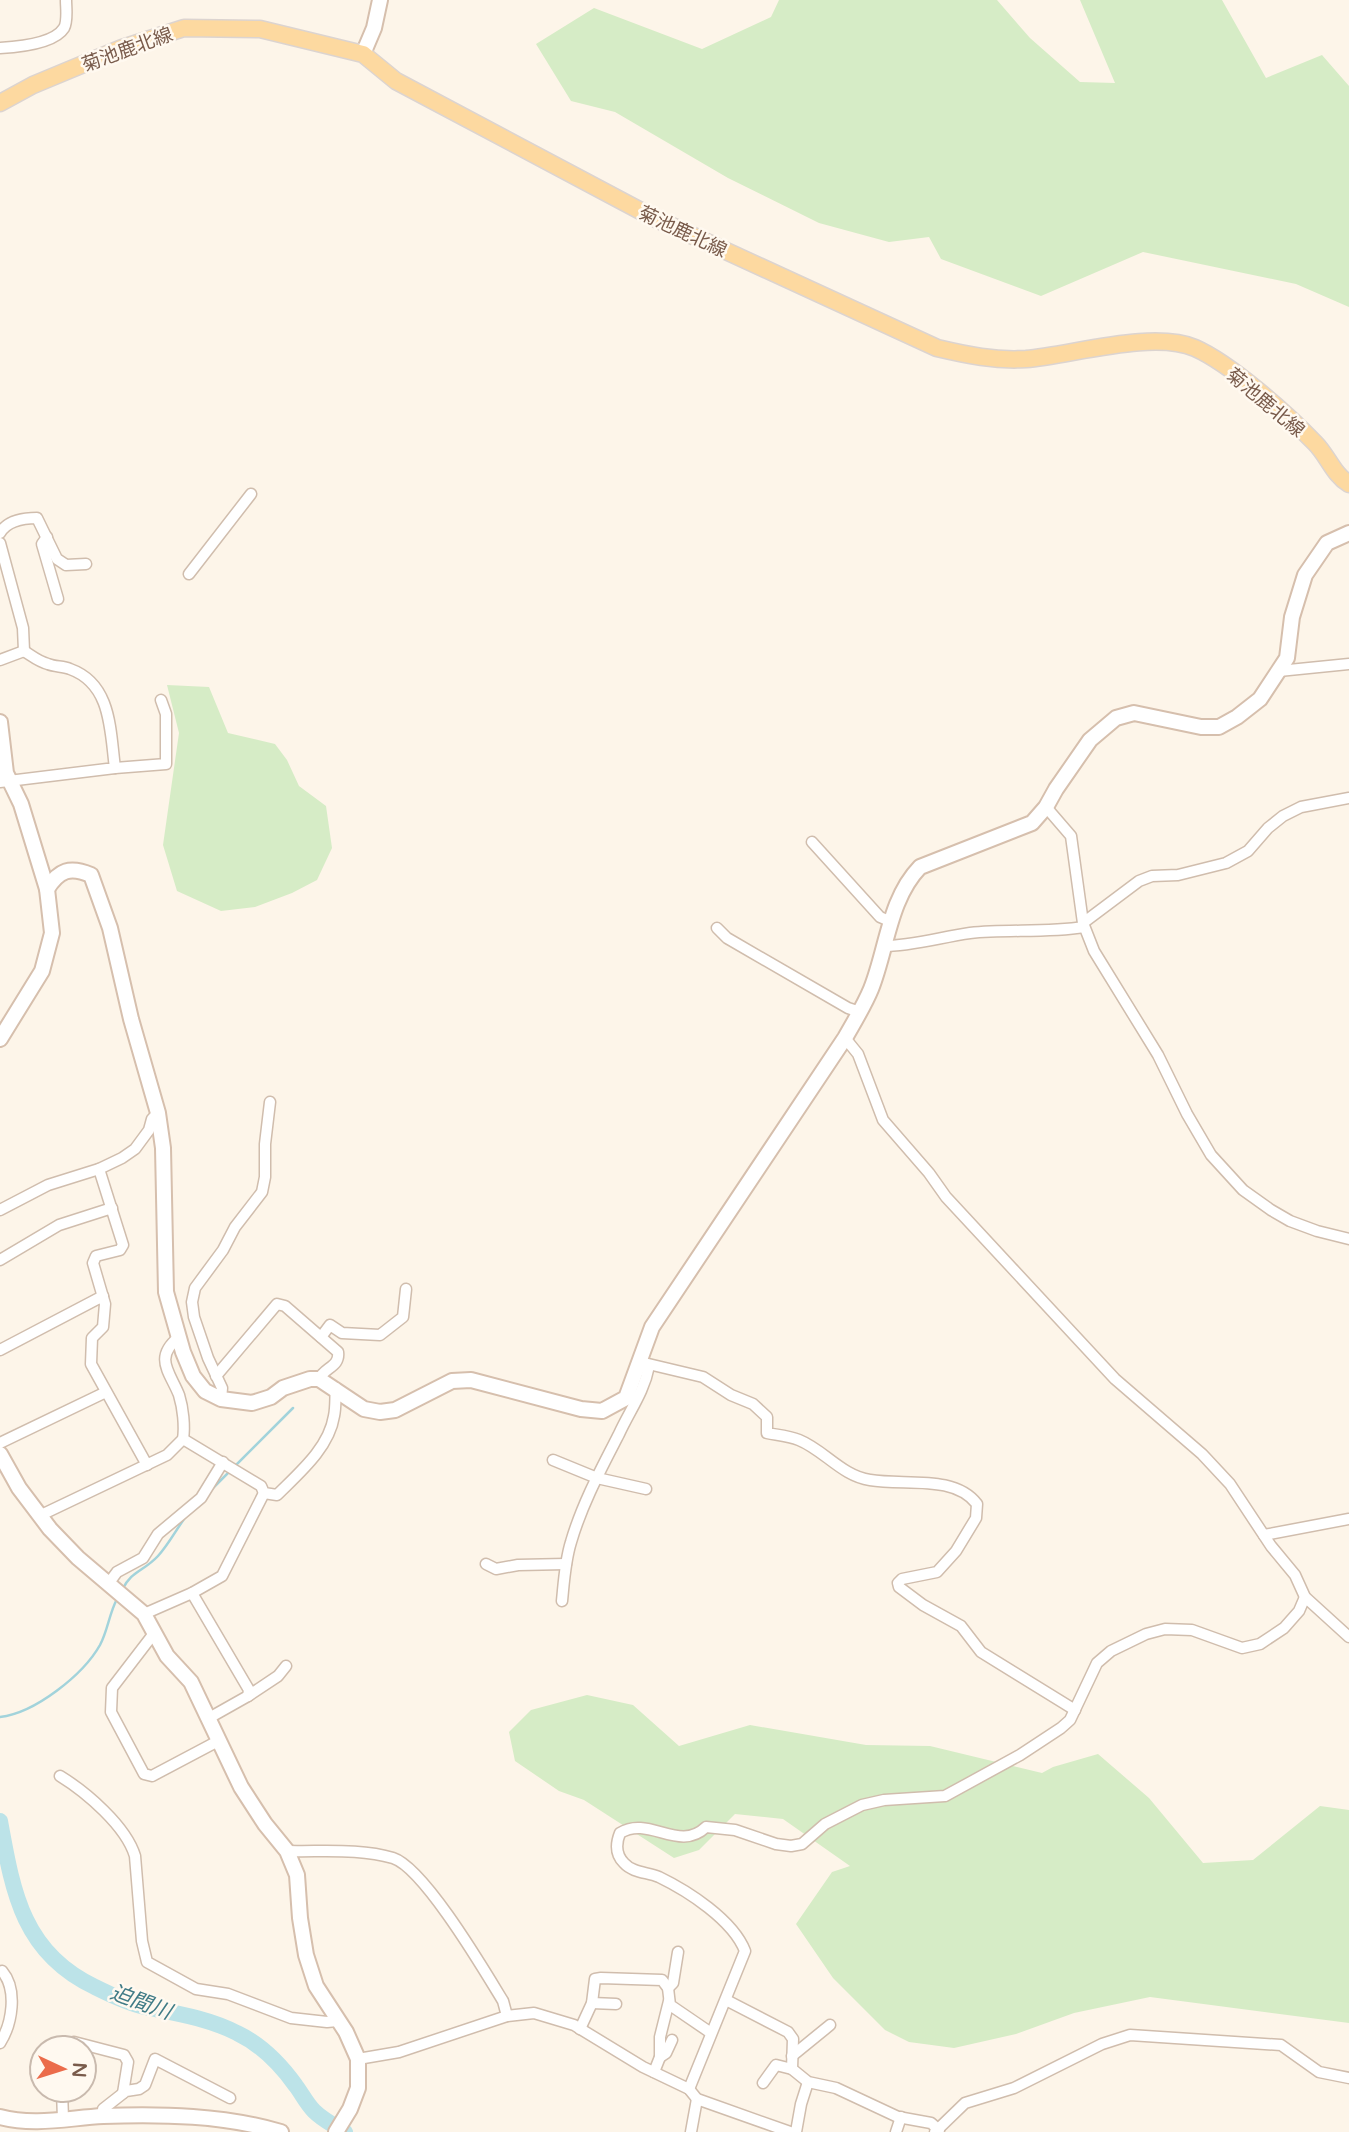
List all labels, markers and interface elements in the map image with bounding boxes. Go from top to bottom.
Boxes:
street label: 菊池鹿北線 [79,23,176,77]
street label: 菊池鹿北線 [635,202,730,262]
street label: 菊池鹿北線 [1222,364,1309,442]
water label: 迫間川 [107,1980,177,2026]
north arrow [28,2034,98,2104]
text: N [67,2062,90,2078]

